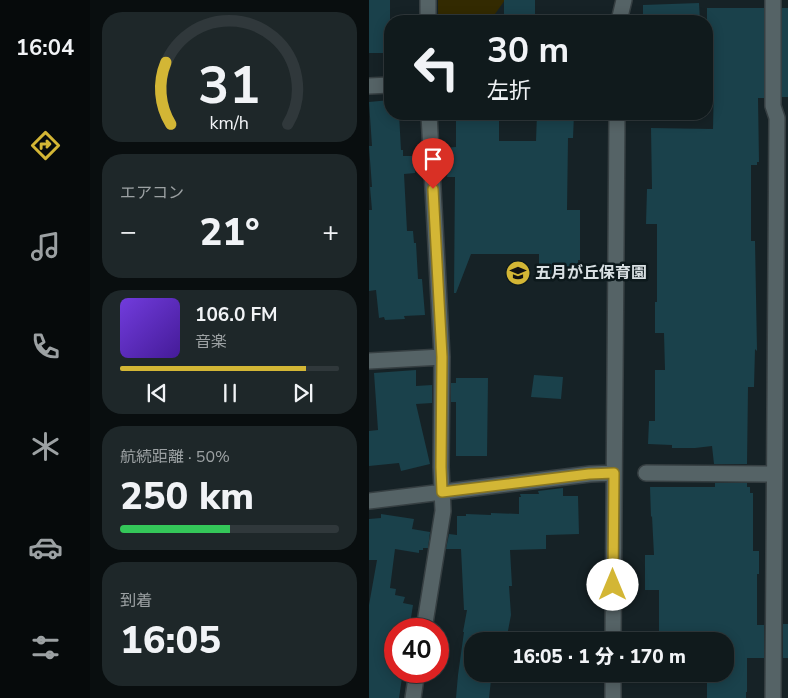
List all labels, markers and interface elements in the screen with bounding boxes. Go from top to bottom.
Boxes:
text: 30 m [487,27,569,74]
text: 16:04 [16,33,74,63]
icon: left [404,35,469,100]
text: 31 [198,50,261,121]
text: 左折 [487,76,531,106]
text: km/h [210,111,249,135]
icon: directions [28,128,63,163]
pin [412,138,454,189]
icon: arrive [419,145,447,173]
text: エアコン [120,182,184,204]
text: 21° [199,207,260,258]
text: − [120,213,137,251]
text: + [322,213,339,251]
icon: music [28,229,63,264]
school or university icon: 五月が丘保育園 [505,260,531,286]
place label: 五月が丘保育園 [535,262,647,284]
text: 106.0 FM [195,302,278,328]
icon: phone [28,329,63,364]
text: 音楽 [195,331,227,353]
icon: previous [143,379,171,407]
icon: pause [216,379,244,407]
icon: next [289,379,317,407]
icon: climate [28,429,63,464]
text: 航続距離 · 50% [120,446,230,468]
text: 250 km [120,471,254,522]
icon: car [28,530,63,565]
position arrow [586,558,638,610]
text: 到着 [120,590,152,612]
text: 16:05 [120,615,221,666]
speed limit sign: 40 [384,618,449,683]
icon: filters [28,630,63,665]
text: 16:05 · 1 分 · 170 m [512,644,686,670]

